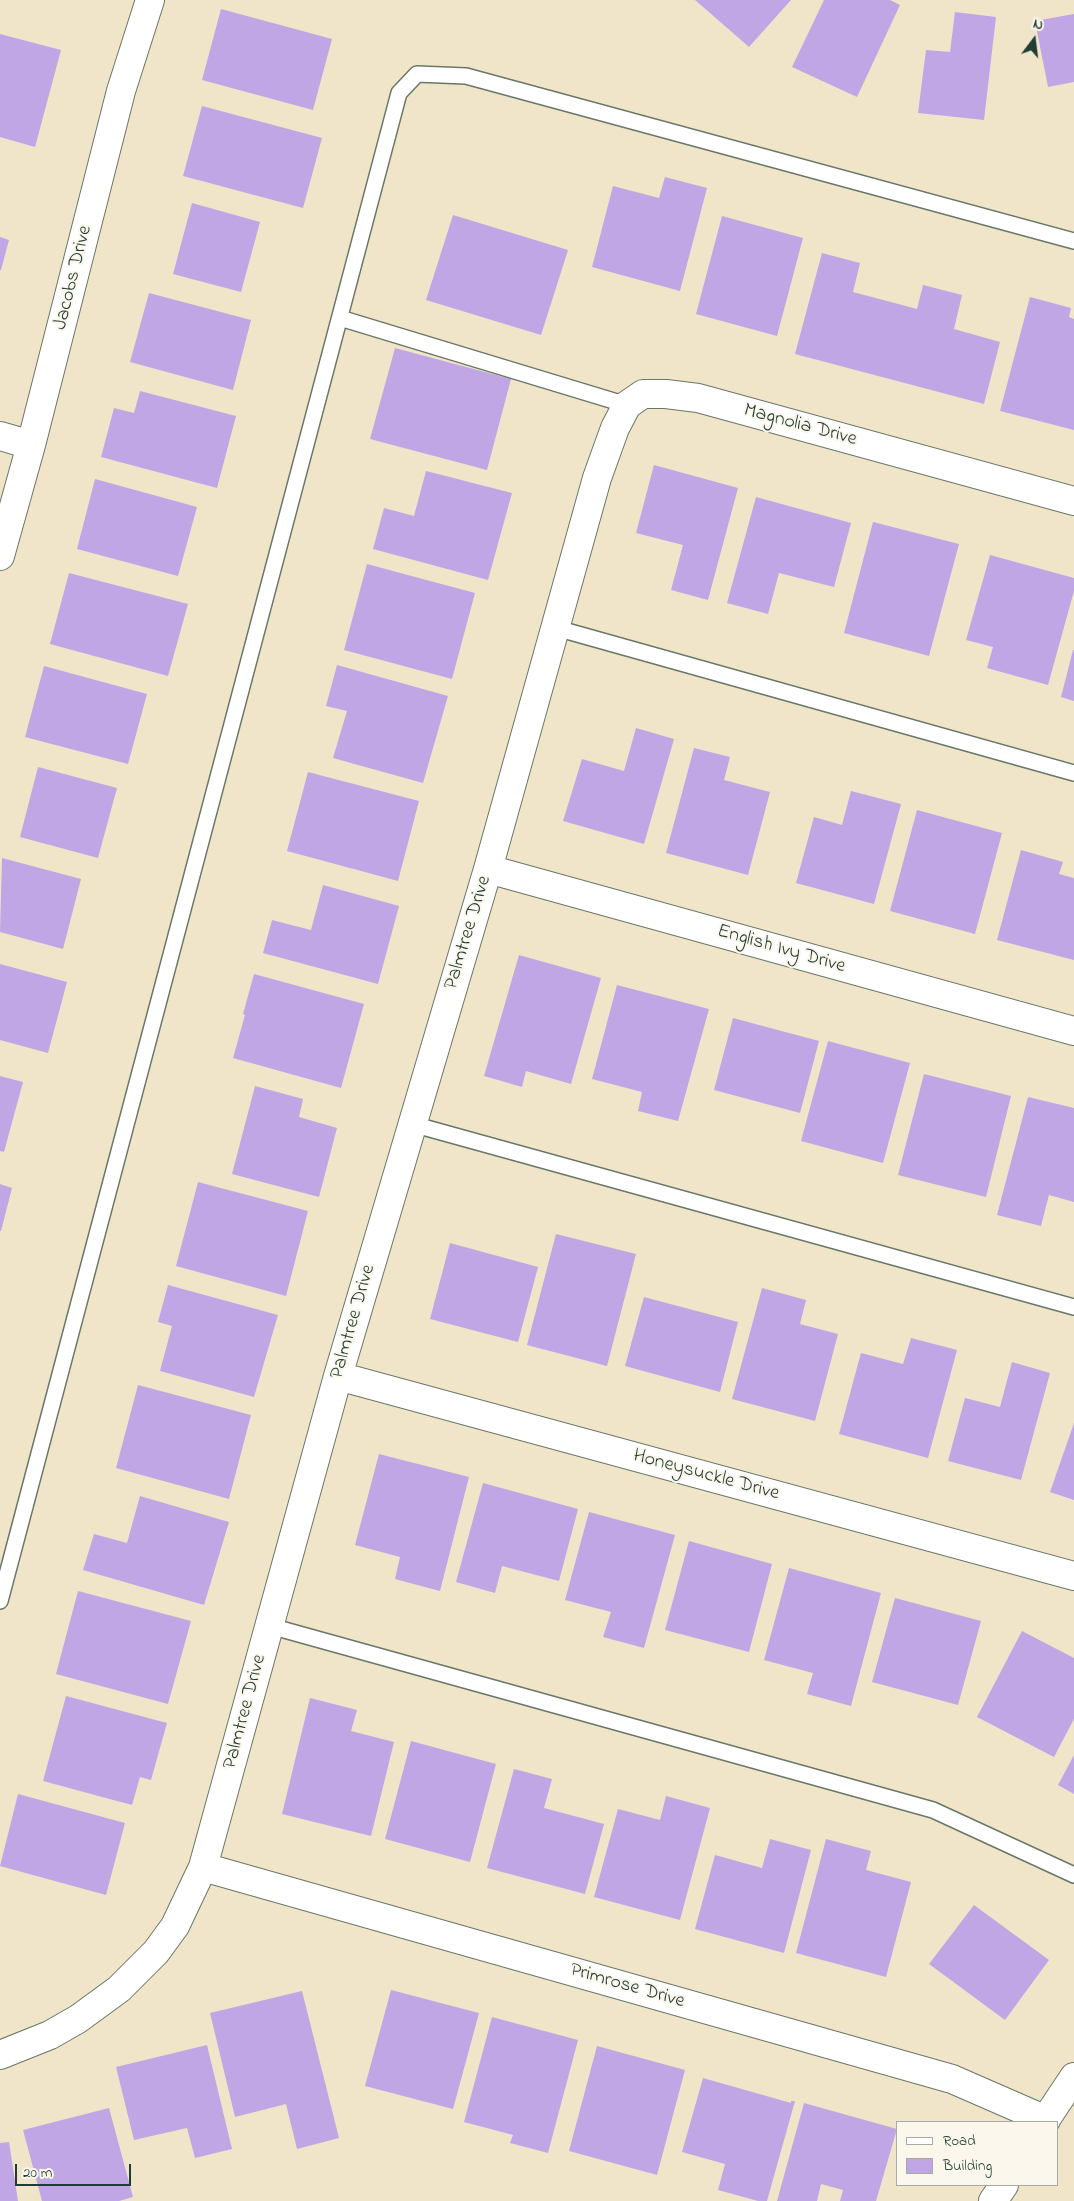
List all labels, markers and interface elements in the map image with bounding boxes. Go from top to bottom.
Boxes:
text: N [1031,14,1045,36]
north arrow [1009,15,1059,65]
street label: Jacobs Drive [49,223,99,333]
street label: Magnolia Drive [741,399,859,453]
street label: Palmtree Drive [440,873,498,993]
street label: English Ivy Drive [714,920,848,980]
street label: Palmtree Drive [326,1262,382,1382]
street label: Honeysuckle Drive [630,1445,782,1507]
street label: Palmtree Drive [219,1652,273,1772]
street label: Primrose Drive [567,1959,687,2015]
legend [896,2121,1059,2186]
text: Road [943,2130,976,2152]
scale bar [18,2154,134,2186]
text: Building [943,2155,992,2177]
text: 20 m [23,2162,52,2184]

